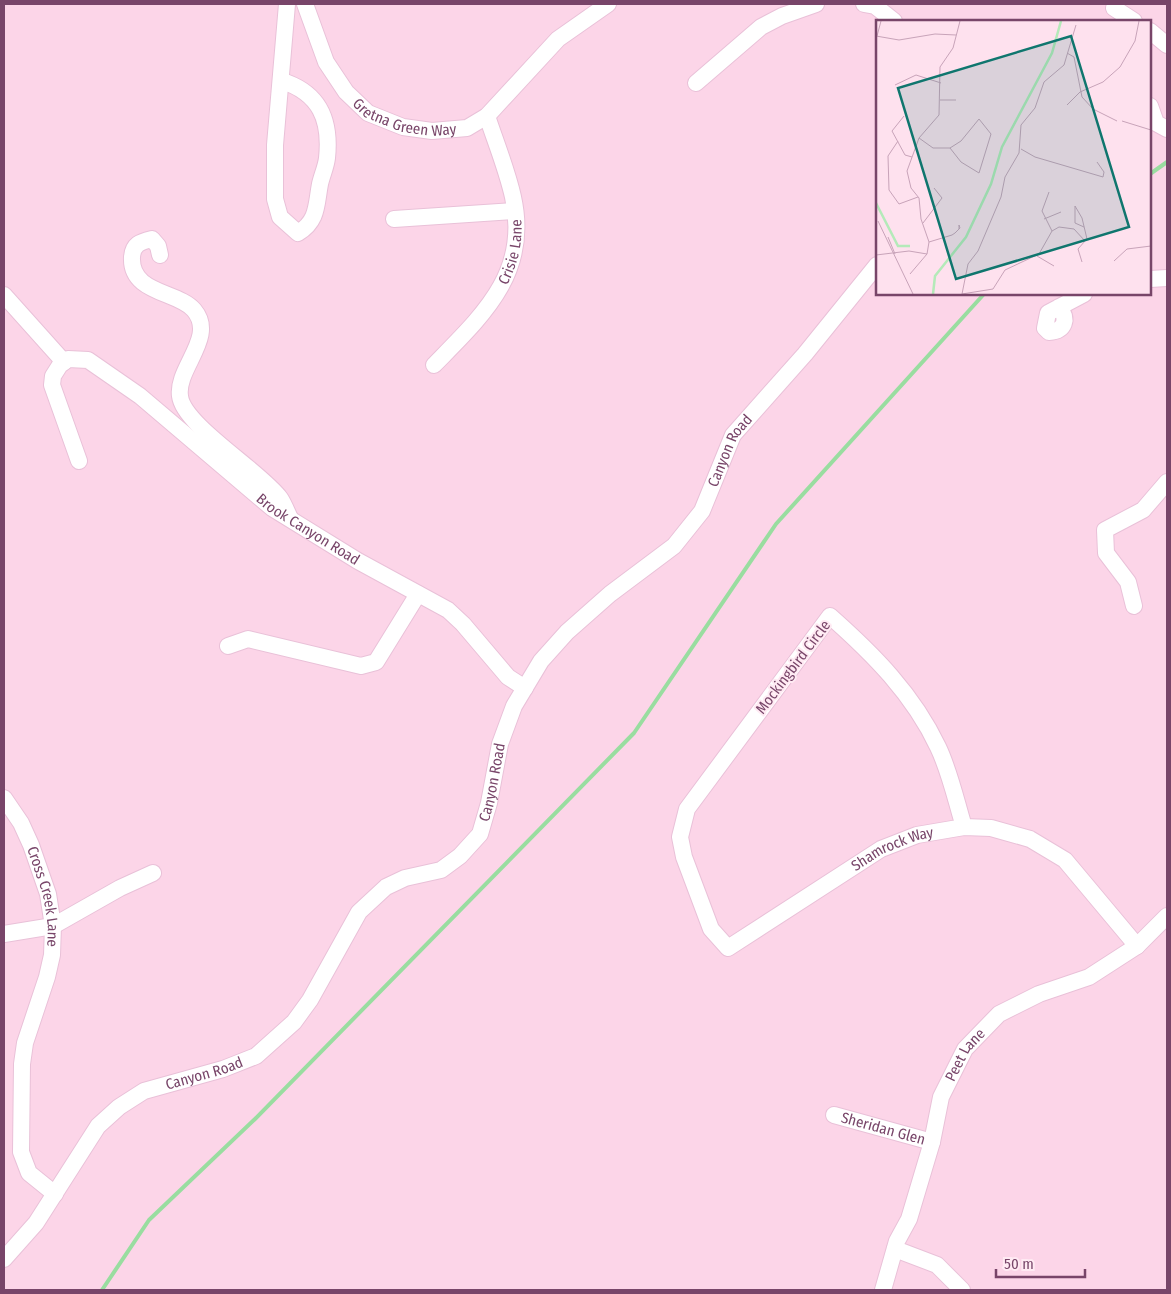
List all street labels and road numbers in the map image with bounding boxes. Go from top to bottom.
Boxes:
street label: Gretna Green Way [349,94,457,140]
street label: Crisie Lane [494,219,526,288]
street label: Canyon Road [704,411,756,489]
street label: Brook Canyon Road [253,490,363,569]
street label: Mockingbird Circle [752,617,834,717]
street label: Canyon Road [475,741,509,824]
street label: Shamrock Way [848,823,935,875]
street label: Cross Creek Lane [23,844,62,947]
street label: Peet Lane [941,1025,989,1084]
street label: Canyon Road [164,1053,245,1094]
street label: Sheridan Glen [839,1108,927,1149]

